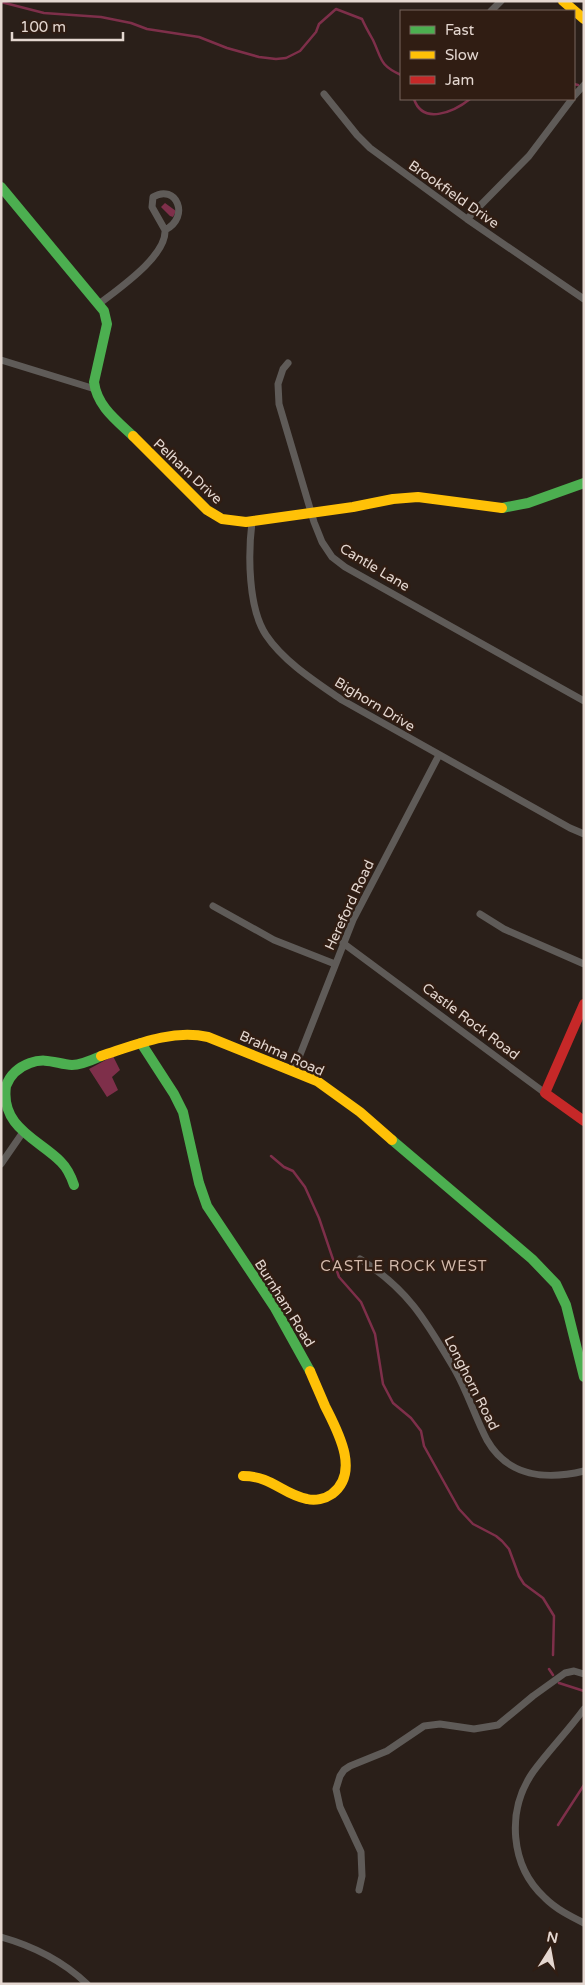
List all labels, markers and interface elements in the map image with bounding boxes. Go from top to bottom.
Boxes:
scale bar [12,10,124,42]
legend [400,10,575,100]
text: 100 m [20,18,66,36]
text: Fast [445,21,475,39]
text: Slow [445,46,479,64]
text: Jam [445,71,474,89]
street label: Brookfield Drive [405,157,502,232]
street label: Pelham Drive [150,435,226,508]
street label: Cantle Lane [337,540,413,595]
street label: Bighorn Drive [331,674,418,735]
street label: Hereford Road [321,857,378,953]
street label: Castle Rock Road [419,979,523,1063]
street label: Brahma Road [237,1027,327,1080]
street label: Burnham Road [251,1256,318,1350]
district label: CASTLE ROCK WEST [320,1257,488,1275]
street label: Longhorn Road [440,1333,503,1433]
north arrow [525,1925,575,1975]
text: N [545,1928,560,1947]

